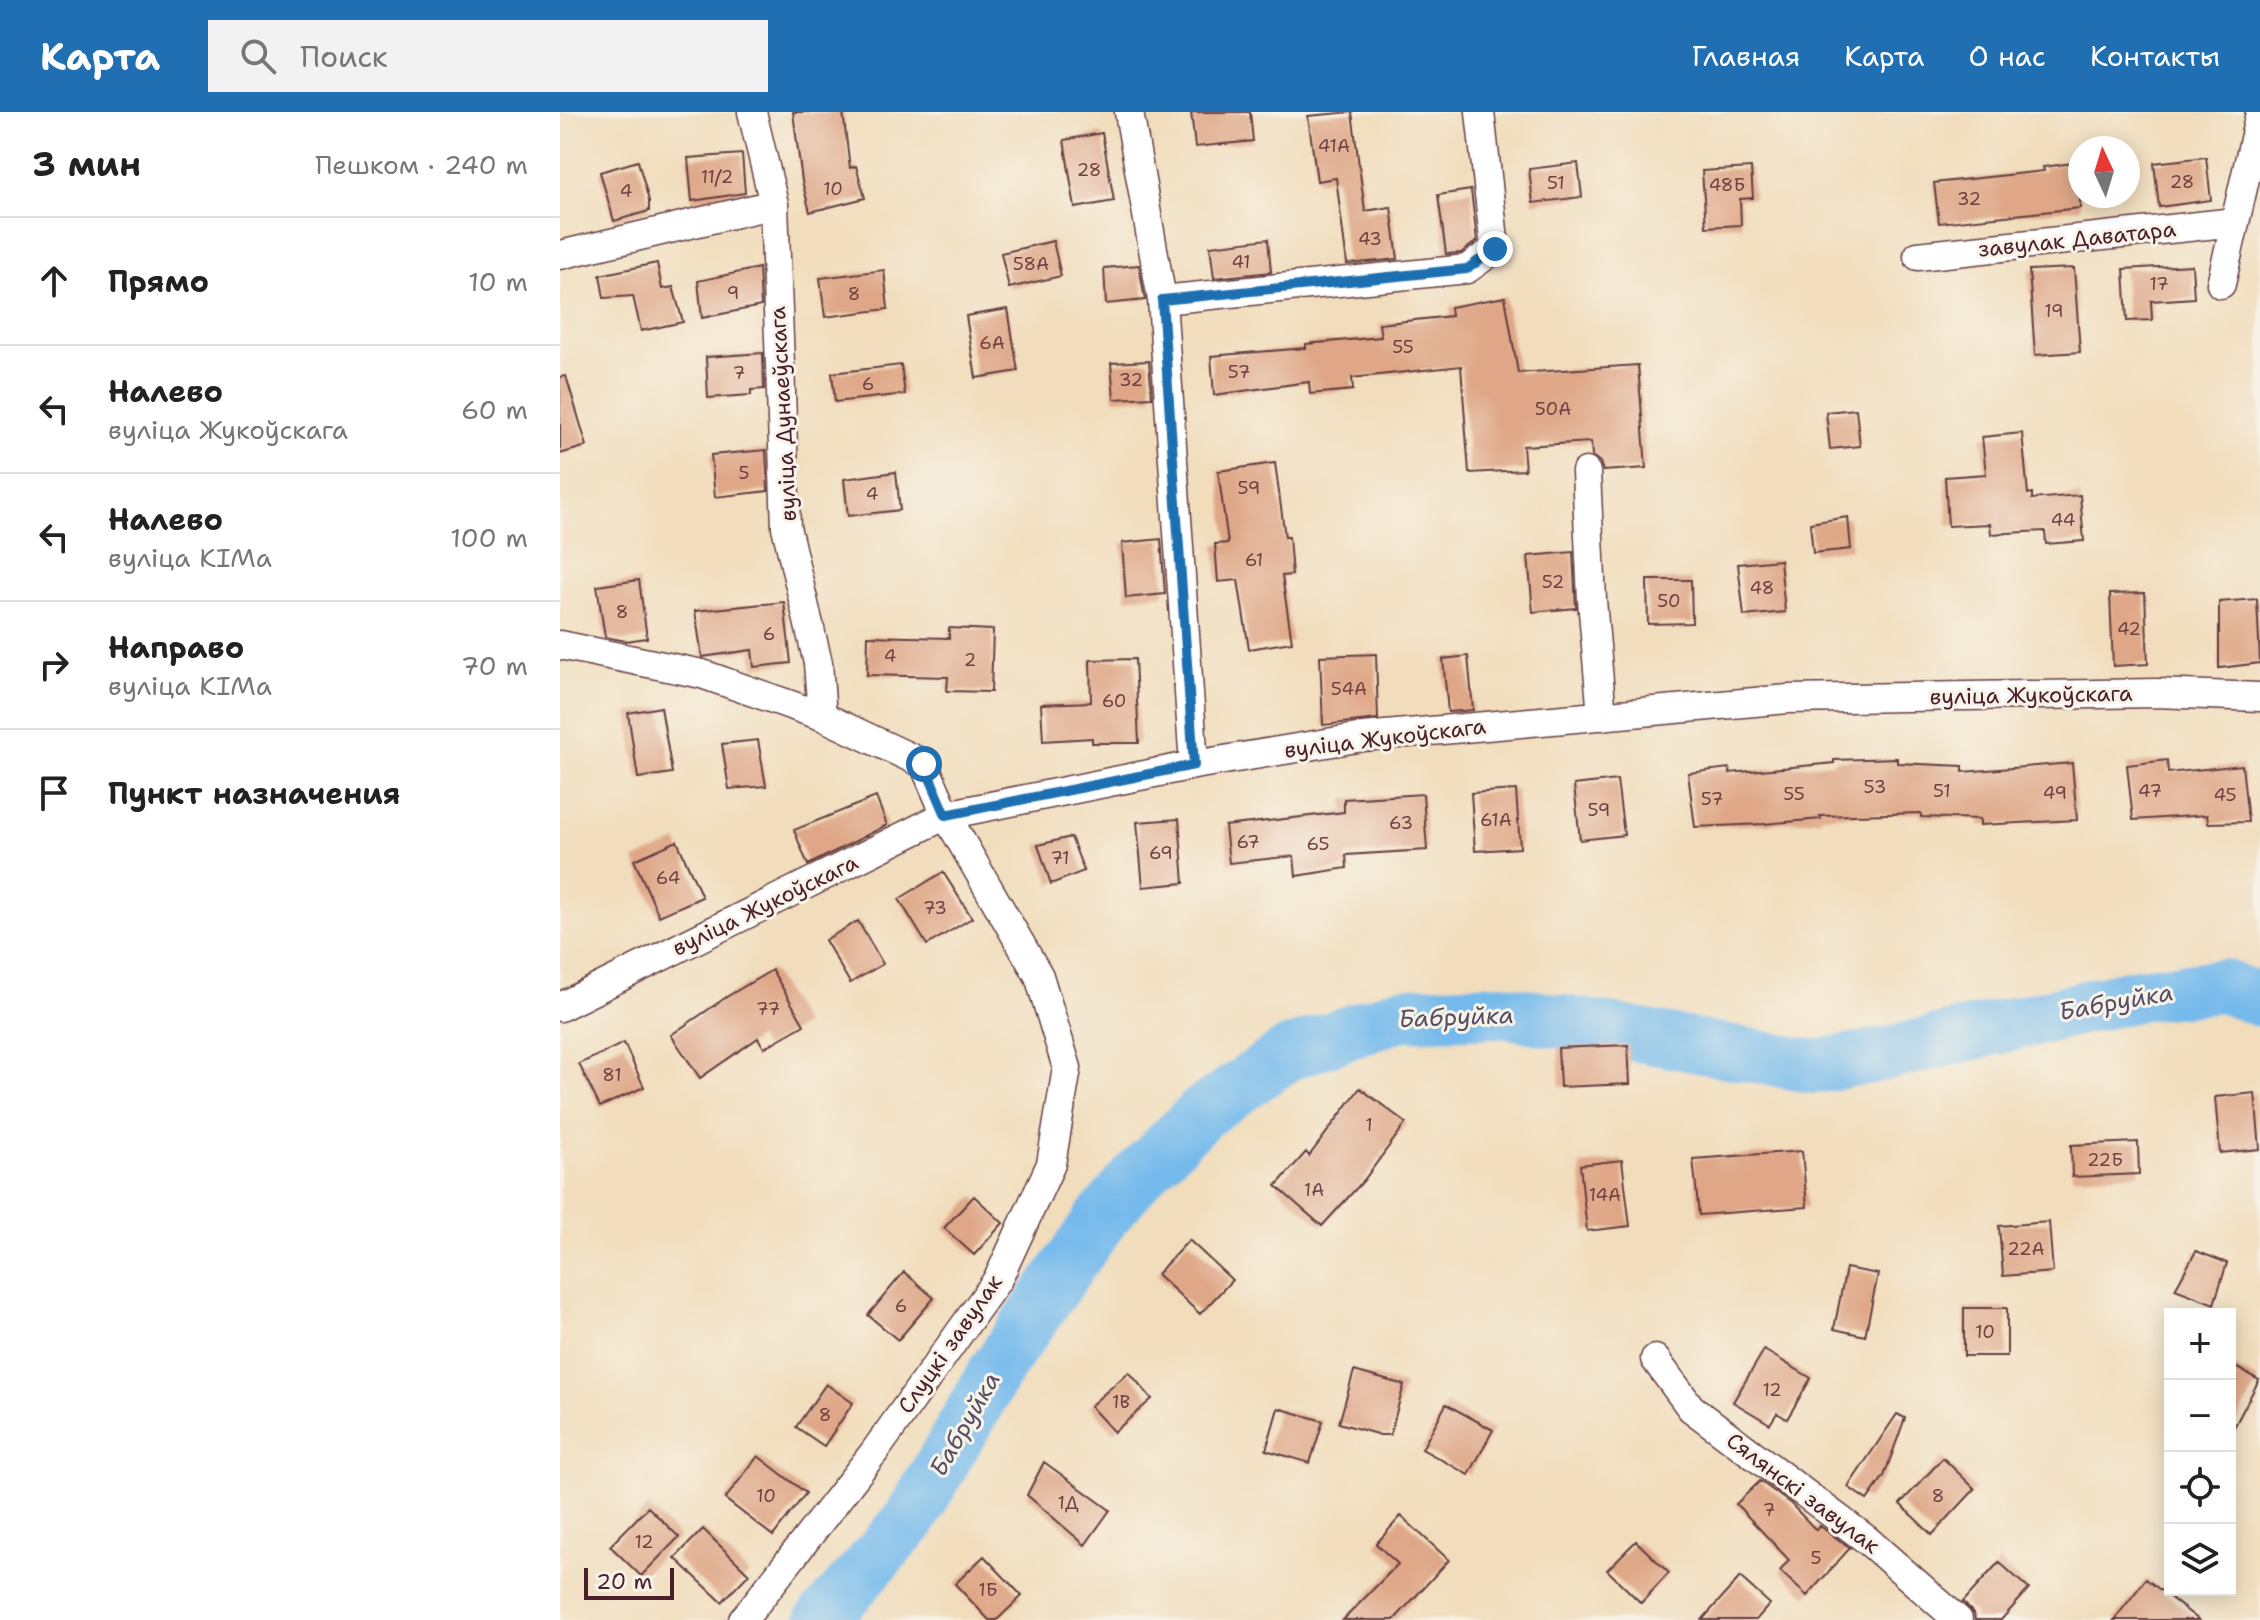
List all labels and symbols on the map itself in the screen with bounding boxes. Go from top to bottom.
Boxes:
house number: 41А [1318,134,1350,158]
north arrow [2068,136,2140,208]
house number: 28 [1077,158,1101,182]
house number: 11/2 [701,165,733,189]
house number: 28 [2170,170,2194,194]
house number: 51 [1547,171,1565,195]
house number: 48Б [1709,173,1745,197]
house number: 10 [823,177,843,201]
house number: 4 [620,179,632,203]
house number: 32 [1957,187,1981,211]
street label: завулак Даватара [1977,214,2178,264]
house number: 43 [1358,227,1382,251]
route end [1477,231,1513,267]
house number: 41 [1231,250,1251,274]
house number: 58А [1013,252,1049,276]
house number: 17 [2149,272,2169,296]
house number: 9 [727,281,739,305]
house number: 8 [848,282,860,306]
house number: 19 [2044,299,2064,323]
street label: вуліца Дунаеўскага [763,305,803,522]
house number: 6А [979,331,1005,355]
house number: 55 [1392,335,1414,359]
house number: 57 [1228,360,1250,384]
house number: 7 [733,361,745,385]
house number: 32 [1119,368,1143,392]
house number: 6 [862,372,874,396]
house number: 50А [1535,397,1571,421]
house number: 5 [738,461,750,485]
house number: 59 [1238,476,1260,500]
house number: 4 [866,482,878,506]
house number: 44 [2051,508,2075,532]
house number: 61 [1245,548,1263,572]
house number: 52 [1542,570,1564,594]
house number: 48 [1750,576,1774,600]
house number: 50 [1657,589,1681,613]
house number: 8 [616,600,628,624]
house number: 42 [2117,617,2141,641]
house number: 6 [763,622,775,646]
house number: 4 [884,644,896,668]
house number: 2 [964,648,976,672]
house number: 54А [1331,677,1367,701]
street label: вуліца Жукоўскага [1929,679,2133,711]
house number: 60 [1102,689,1126,713]
street label: вуліца Жукоўскага [1282,711,1488,765]
route start [906,746,942,782]
house number: 53 [1864,775,1886,799]
house number: 51 [1933,779,1951,803]
house number: 47 [2138,779,2162,803]
house number: 49 [2043,781,2067,805]
house number: 55 [1783,782,1805,806]
house number: 45 [2213,783,2237,807]
house number: 57 [1701,787,1723,811]
house number: 59 [1588,798,1610,822]
house number: 61А [1480,808,1512,832]
house number: 63 [1389,811,1413,835]
house number: 67 [1236,830,1260,854]
house number: 65 [1307,832,1329,856]
house number: 69 [1149,841,1173,865]
house number: 71 [1050,846,1070,870]
street label: вуліца Жукоўскага [667,847,863,963]
house number: 64 [656,866,680,890]
house number: 73 [923,896,947,920]
water label: Бабруйка [2056,976,2176,1028]
house number: 77 [756,997,780,1021]
water label: Бабруйка [1398,999,1514,1035]
house number: 81 [602,1063,622,1087]
house number: 1 [1365,1113,1373,1137]
house number: 22Б [2087,1148,2123,1172]
house number: 1А [1304,1178,1324,1202]
house number: 14А [1589,1183,1621,1207]
house number: 22А [2007,1237,2045,1261]
street label: Слуцкі завулак [891,1269,1009,1419]
house number: 6 [895,1294,907,1318]
house number: 10 [1975,1320,1995,1344]
water label: Бабруйка [922,1366,1008,1482]
house number: 12 [1762,1378,1782,1402]
house number: 1В [1112,1390,1130,1414]
house number: 8 [819,1403,831,1427]
street label: Сялянскі завулак [1721,1426,1886,1560]
house number: 10 [756,1484,776,1508]
house number: 8 [1932,1484,1944,1508]
house number: 1Д [1057,1491,1079,1515]
house number: 7 [1763,1498,1775,1522]
house number: 12 [634,1530,654,1554]
house number: 5 [1810,1546,1822,1570]
scale bar [584,1564,674,1600]
house number: 1Б [978,1578,998,1602]

